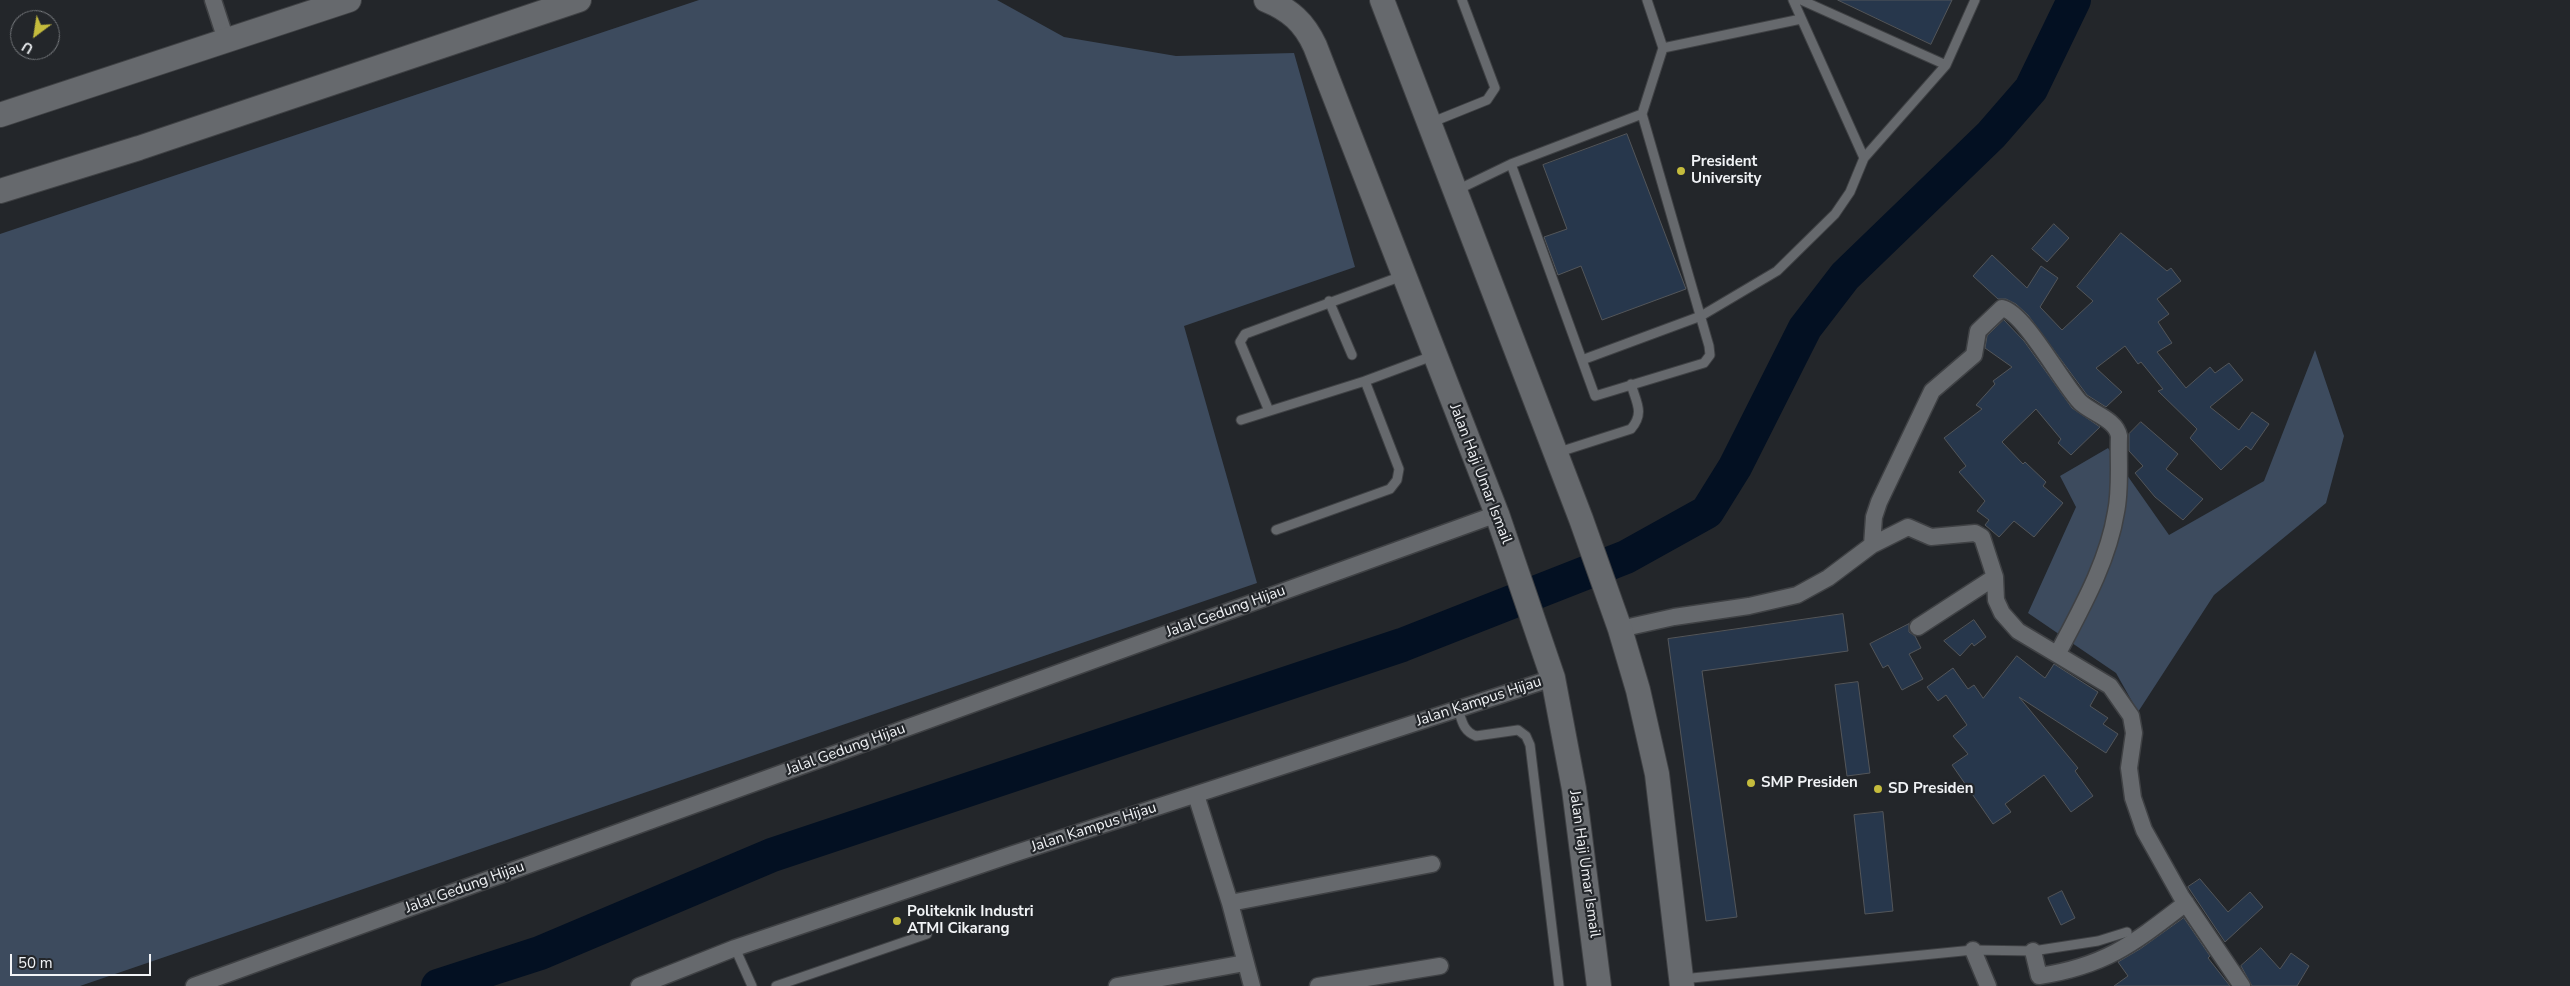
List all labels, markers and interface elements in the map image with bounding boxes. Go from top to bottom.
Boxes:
north arrow [10,10,60,60]
text: U [18,37,37,58]
place label: President University [1691,153,1761,188]
marker: President University [1675,165,1687,177]
street label: Jalan Haji Umar Ismail [1445,401,1515,547]
street label: Jalal Gedung Hijau [1164,582,1288,642]
street label: Jalan Kampus Hijau [1414,673,1544,731]
street label: Jalal Gedung Hijau [784,720,908,780]
place label: SMP Presiden [1761,774,1858,792]
marker: SMP Presiden [1745,777,1757,789]
place label: SD Presiden [1888,780,1974,798]
marker: SD Presiden [1872,783,1884,795]
street label: Jalan Haji Umar Ismail [1565,789,1603,939]
street label: Jalan Kampus Hijau [1029,799,1159,857]
street label: Jalal Gedung Hijau [403,858,527,918]
place label: Politeknik Industri ATMI Cikarang [907,903,1034,938]
marker: Politeknik Industri ATMI Cikarang [891,915,903,927]
scale bar [12,944,154,976]
text: 50 m [18,953,53,973]

